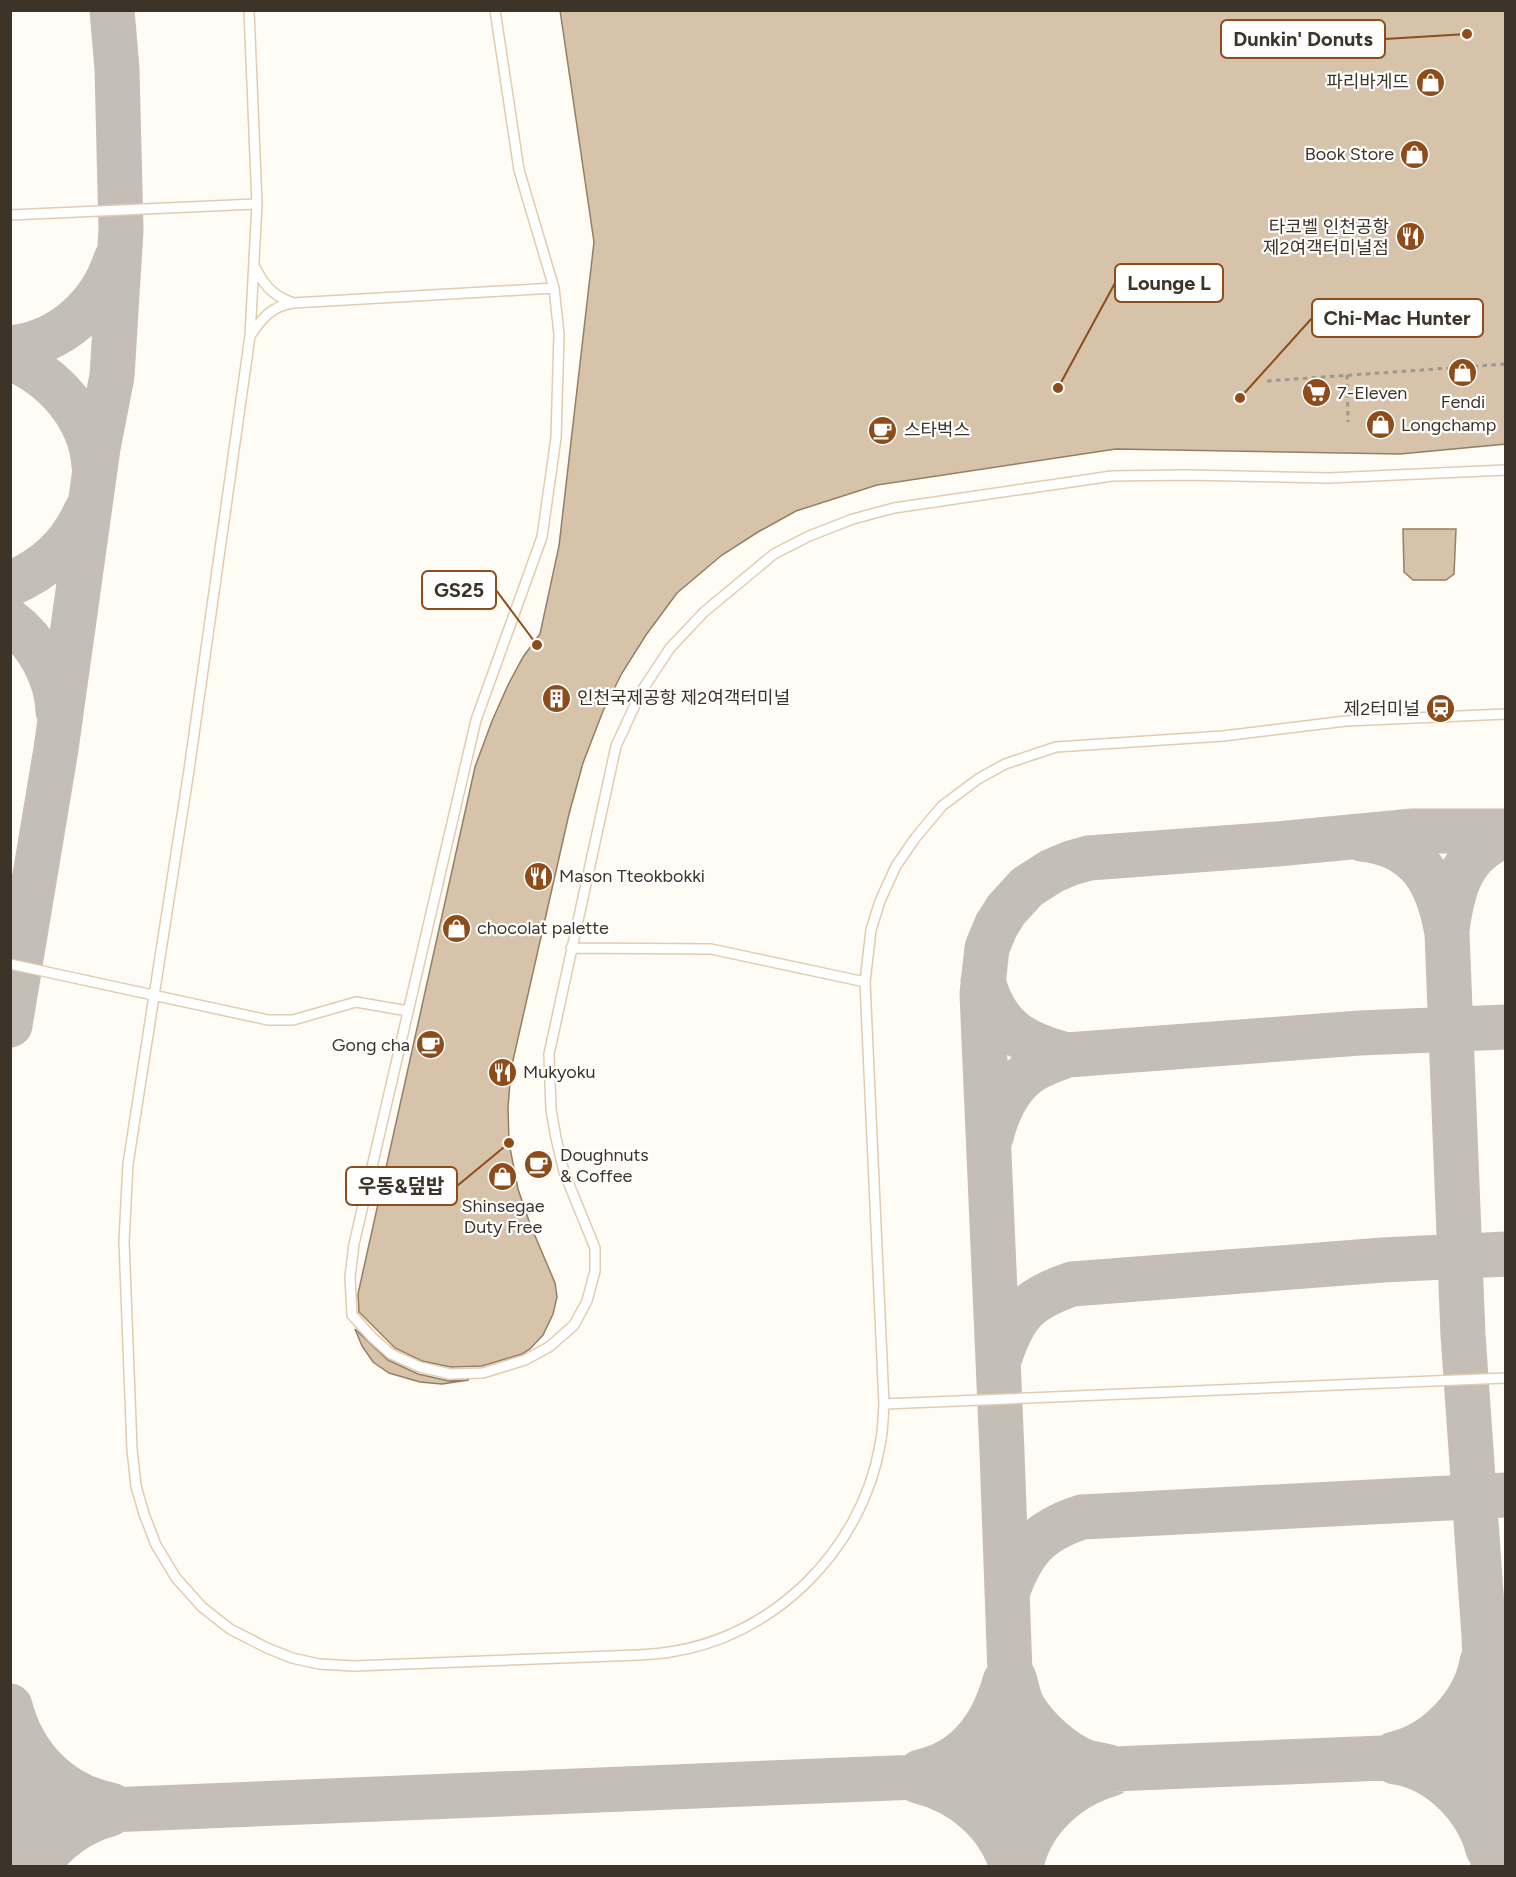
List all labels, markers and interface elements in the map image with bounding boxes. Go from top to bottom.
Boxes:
callout: Dunkin' Donuts [1221,20,1385,58]
text: Dunkin' Donuts [1233,27,1373,51]
shop icon: 파리바게뜨 [1414,66,1446,98]
place label: 파리바게뜨 [1326,71,1409,93]
shop icon: Book Store [1399,138,1431,170]
place label: Book Store [1305,143,1394,165]
place label: 타코벨 인천공항 제2여객터미널점 [1263,216,1389,259]
restaurant icon: 타코벨 인천공항 제2여객터미널점 [1394,221,1426,253]
callout: Lounge L [1115,264,1223,302]
text: Lounge L [1127,271,1211,295]
callout: Chi-Mac Hunter [1312,299,1483,337]
text: Chi-Mac Hunter [1323,306,1471,330]
shop icon: Fendi [1447,357,1479,389]
supermarket icon: 7-Eleven [1300,377,1332,409]
place label: 7-Eleven [1337,382,1407,404]
place label: Fendi [1441,391,1485,413]
shop icon: Longchamp [1364,409,1396,441]
cafe icon: 스타벅스 [867,414,899,446]
place label: Longchamp [1401,414,1496,436]
place label: 스타벅스 [904,419,970,441]
callout: GS25 [422,571,496,609]
text: GS25 [434,578,484,602]
building icon: 인천국제공항 제2여객터미널 [540,682,572,714]
place label: 인천국제공항 제2여객터미널 [577,687,790,709]
station icon: 제2터미널 [1425,693,1457,725]
place label: 제2터미널 [1344,698,1420,720]
restaurant icon: Mason Tteokbokki [522,860,554,892]
place label: Mason Tteokbokki [559,865,705,887]
shop icon: chocolat palette [440,912,472,944]
place label: chocolat palette [477,917,609,939]
cafe icon: Gong cha [415,1029,447,1061]
place label: Gong cha [332,1034,410,1056]
restaurant icon: Mukyoku [486,1056,518,1088]
place label: Mukyoku [523,1061,595,1083]
place label: Doughnuts & Coffee [560,1144,649,1187]
cafe icon: Doughnuts & Coffee [523,1149,555,1181]
shop icon: Shinsegae Duty Free [487,1161,519,1193]
callout: 우동&덮밥 [346,1167,457,1205]
text: 우동&덮밥 [358,1174,445,1198]
place label: Shinsegae Duty Free [461,1195,545,1238]

